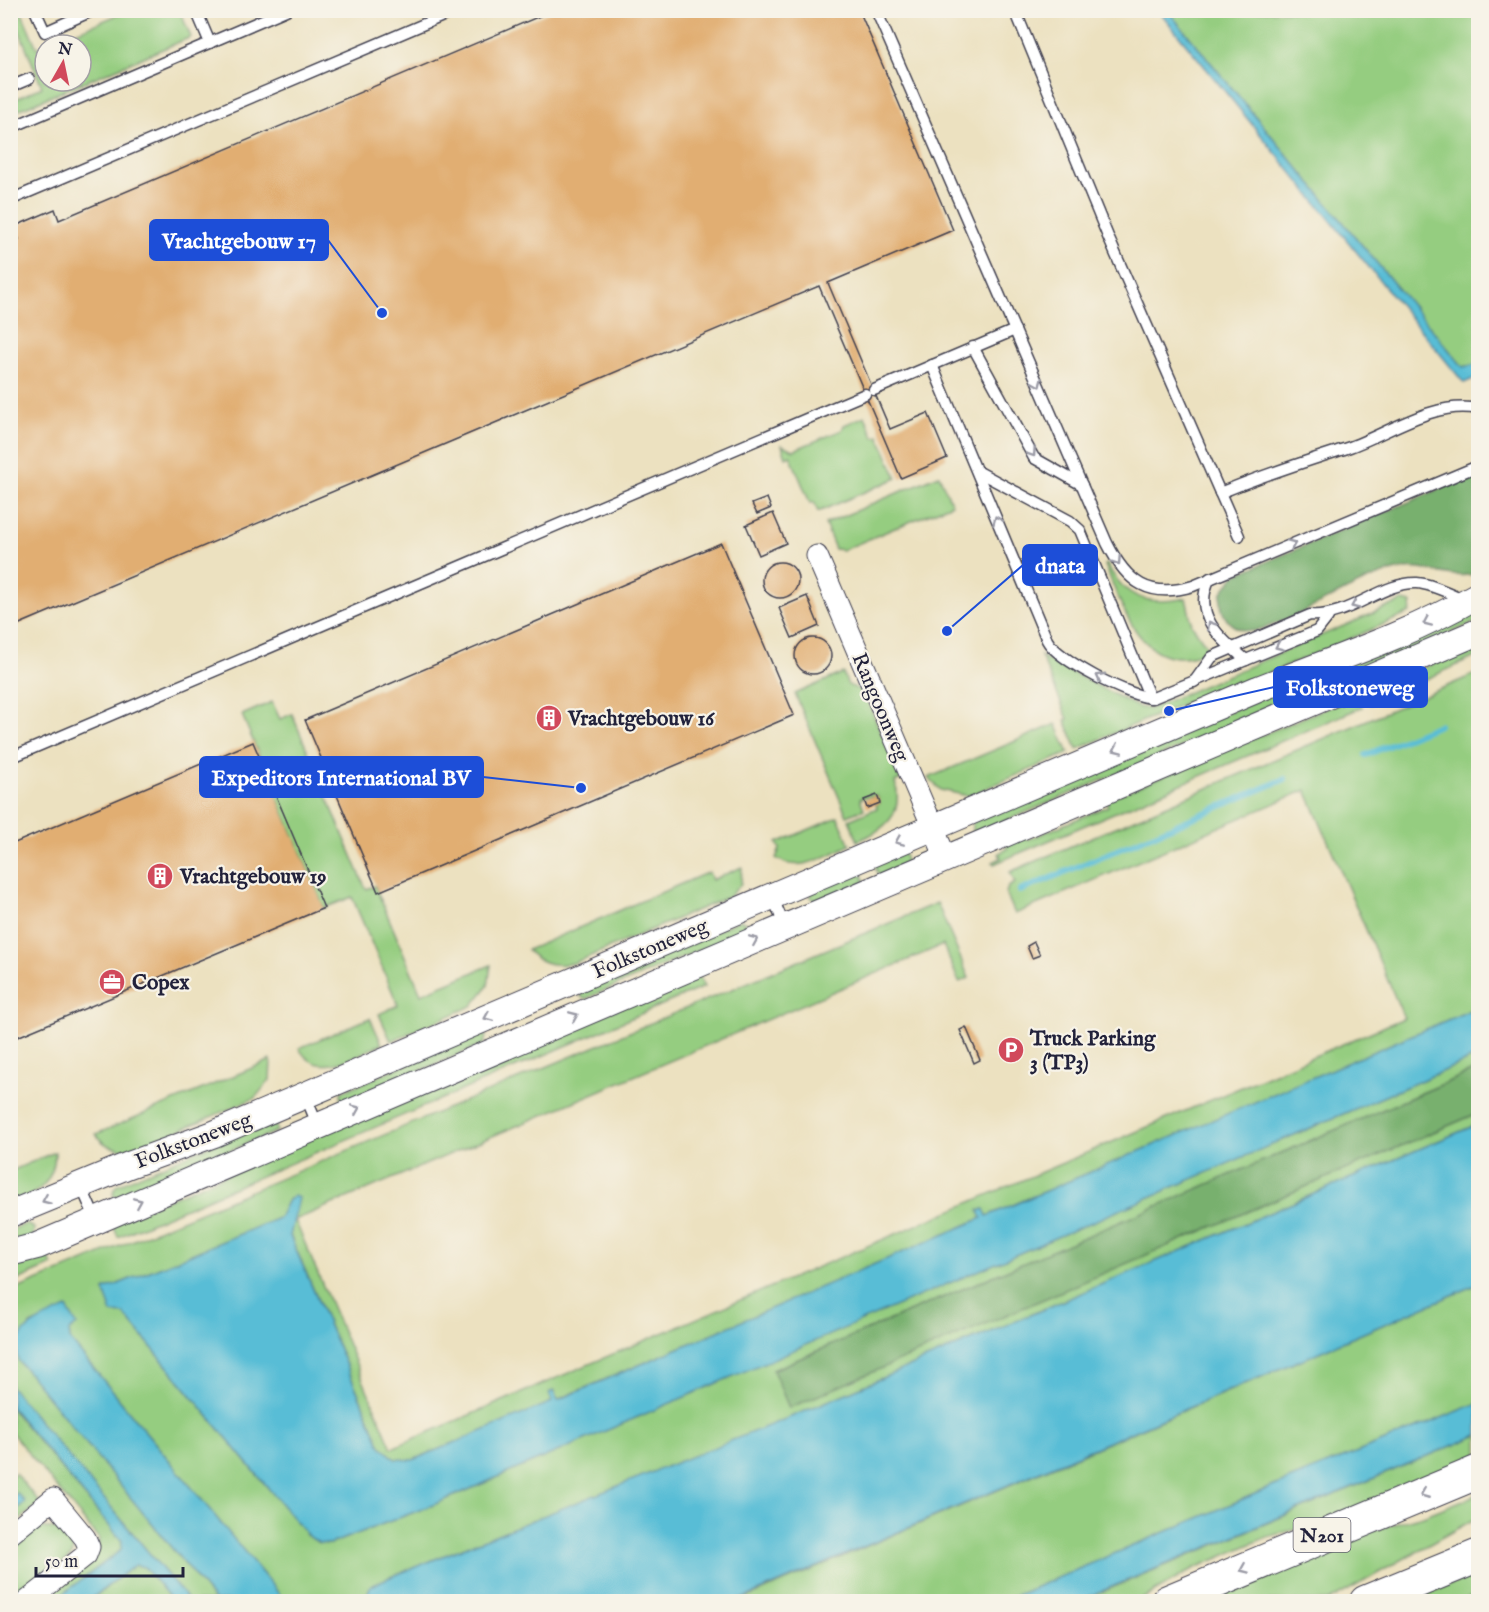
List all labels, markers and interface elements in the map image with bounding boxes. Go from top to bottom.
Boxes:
north arrow [33,33,93,93]
text: N [56,39,74,61]
callout: Vrachtgebouw 17 [150,220,328,260]
text: Vrachtgebouw 17 [161,228,316,256]
one-way arrow [1031,377,1043,388]
one-way arrow [1025,447,1036,458]
one-way arrow [992,516,1004,527]
one-way arrow [1285,539,1296,551]
callout: dnata [1023,545,1097,585]
text: dnata [1035,553,1086,581]
one-way arrow [1110,555,1122,565]
one-way arrow [1350,598,1361,610]
one-way arrow [1422,615,1433,627]
one-way arrow [1207,621,1219,631]
one-way arrow [1275,639,1286,651]
street label: Rangoonweg [845,649,915,767]
callout: Folkstoneweg [1274,667,1427,707]
one-way arrow [1095,672,1106,684]
text: Folkstoneweg [1286,675,1415,703]
building icon: Vrachtgebouw 16 [534,703,564,733]
place label: Vrachtgebouw 16 [567,706,715,733]
one-way arrow [1113,742,1124,754]
callout: Expeditors International BV [200,757,483,797]
text: Expeditors International BV [211,765,472,793]
one-way arrow [895,834,906,846]
building icon: Vrachtgebouw 19 [145,861,175,891]
place label: Vrachtgebouw 19 [179,864,326,891]
street label: Folkstoneweg [589,913,713,986]
one-way arrow [748,935,759,947]
office icon: Copex [97,967,127,997]
place label: Copex [132,970,190,997]
one-way arrow [483,1010,494,1022]
one-way arrow [568,1011,579,1023]
place label: Truck Parking 3 (TP3) [1029,1026,1156,1077]
parking icon: Truck Parking 3 (TP3) [996,1035,1026,1065]
one-way arrow [350,1104,361,1116]
street label: Folkstoneweg [131,1107,256,1176]
one-way arrow [41,1193,52,1205]
one-way arrow [132,1197,143,1209]
one-way arrow [1419,1487,1430,1499]
road number: N201 [1294,1518,1350,1552]
scale bar [36,1540,183,1578]
text: 50 m [45,1551,78,1574]
one-way arrow [1239,1561,1250,1573]

